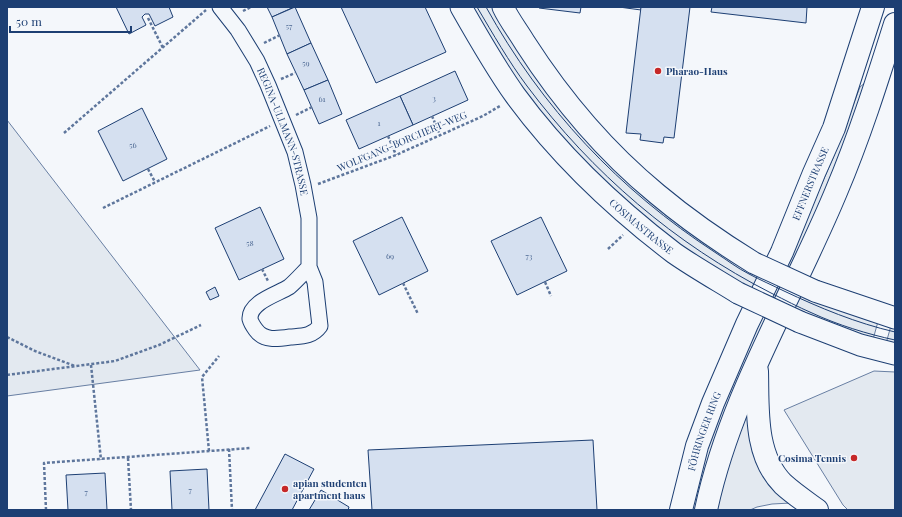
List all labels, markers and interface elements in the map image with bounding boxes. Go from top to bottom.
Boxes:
scale bar [10,8,131,34]
text: 50 m [16,13,42,29]
house number: 57 [286,20,293,31]
house number: 59 [302,57,310,68]
place label: Pharao-Haus [666,64,728,78]
street label: REGINA-ULLMANN-STRASSE [254,65,312,196]
marker: Pharao-Haus [653,66,663,76]
house number: 3 [432,92,436,103]
house number: 61 [318,93,326,104]
street label: WOLFGANG-BORCHERT-WEG [334,107,469,175]
house number: 1 [378,117,381,128]
house number: 56 [129,139,137,150]
street label: EFFNERSTRASSE [789,144,832,222]
street label: COSIMASTRASSE [606,195,676,257]
house number: 58 [246,237,254,248]
house number: 69 [386,250,394,261]
house number: 73 [526,250,533,261]
street label: FÖHRINGER RING [684,389,724,473]
place label: Cosima Tennis [778,451,846,465]
marker: Cosima Tennis [849,453,859,463]
place label: apian studenten apartment haus [293,476,368,502]
house number: 7 [188,484,192,495]
marker: apian studenten apartment haus [280,484,290,494]
house number: 7 [84,486,88,497]

